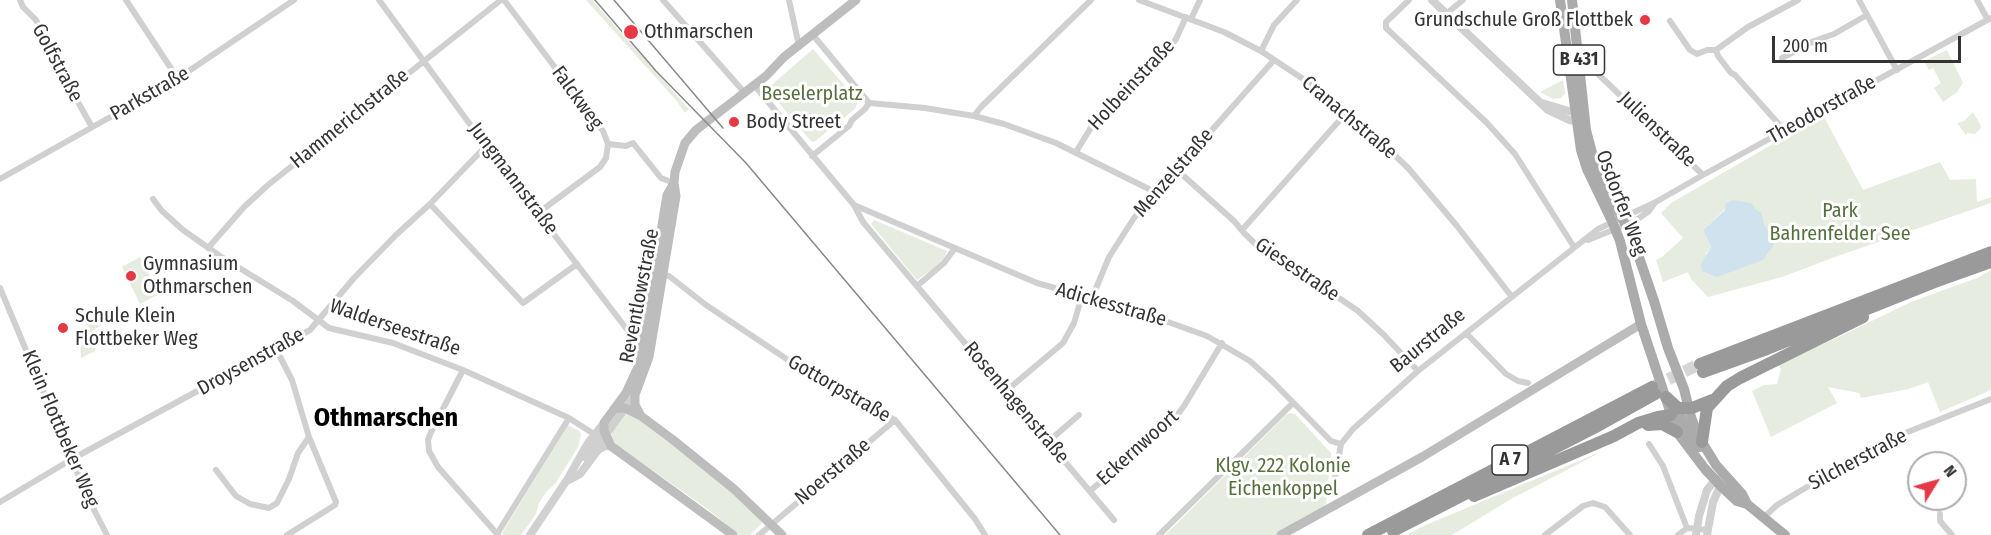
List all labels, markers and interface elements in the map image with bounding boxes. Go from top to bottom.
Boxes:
place label: Grundschule Groß Flottbek [1414,8,1633,32]
marker: Grundschule Groß Flottbek [1638,13,1652,27]
street label: Golfstraße [26,20,88,106]
place label: Othmarschen [644,20,754,44]
marker: Othmarschen [622,23,640,41]
scale bar [1775,24,1964,62]
street label: Holbeinstraße [1084,34,1180,136]
text: 200 m [1783,35,1828,57]
road number: B 431 [1554,45,1604,75]
street label: Parkstraße [106,62,194,126]
street label: Falckweg [546,62,608,134]
street label: Hammerichstraße [286,64,414,174]
street label: Theodorstraße [1764,70,1880,150]
street label: Cranachstraße [1296,71,1402,165]
park label: Beselerplatz [761,82,863,106]
street label: Julienstraße [1613,87,1701,173]
place label: Body Street [746,110,841,134]
marker: Body Street [727,115,741,129]
street label: Jungmannstraße [463,118,563,240]
street label: Menzelstraße [1129,124,1219,222]
street label: Osdorfer Weg [1590,147,1652,259]
park label: Park Bahrenfelder See [1769,199,1911,246]
street label: Reventlowstraße [615,227,665,365]
street label: Giesestraße [1250,233,1344,307]
place label: Gymnasium Othmarschen [143,252,253,299]
marker: Gymnasium Othmarschen [124,269,138,283]
street label: Adickesstraße [1053,278,1169,332]
street label: Walderseestraße [327,294,463,362]
street label: Baurstraße [1386,303,1470,379]
place label: Schule Klein Flottbeker Weg [75,304,198,351]
marker: Schule Klein Flottbeker Weg [56,321,70,335]
street label: Droysenstraße [194,323,308,401]
street label: Rosenhagenstraße [958,337,1074,469]
street label: Klein Flottbeker Weg [16,347,104,511]
street label: Gottorpstraße [783,350,895,428]
district label: Othmarschen [314,403,458,435]
street label: Eckernwoort [1092,405,1184,491]
street label: Silcherstraße [1805,424,1911,496]
street label: Noerstraße [790,434,876,510]
road number: A 7 [1492,445,1528,475]
north arrow [1907,451,1967,511]
park label: Klgv. 222 Kolonie Eichenkoppel [1215,454,1351,501]
text: N [1940,462,1961,481]

